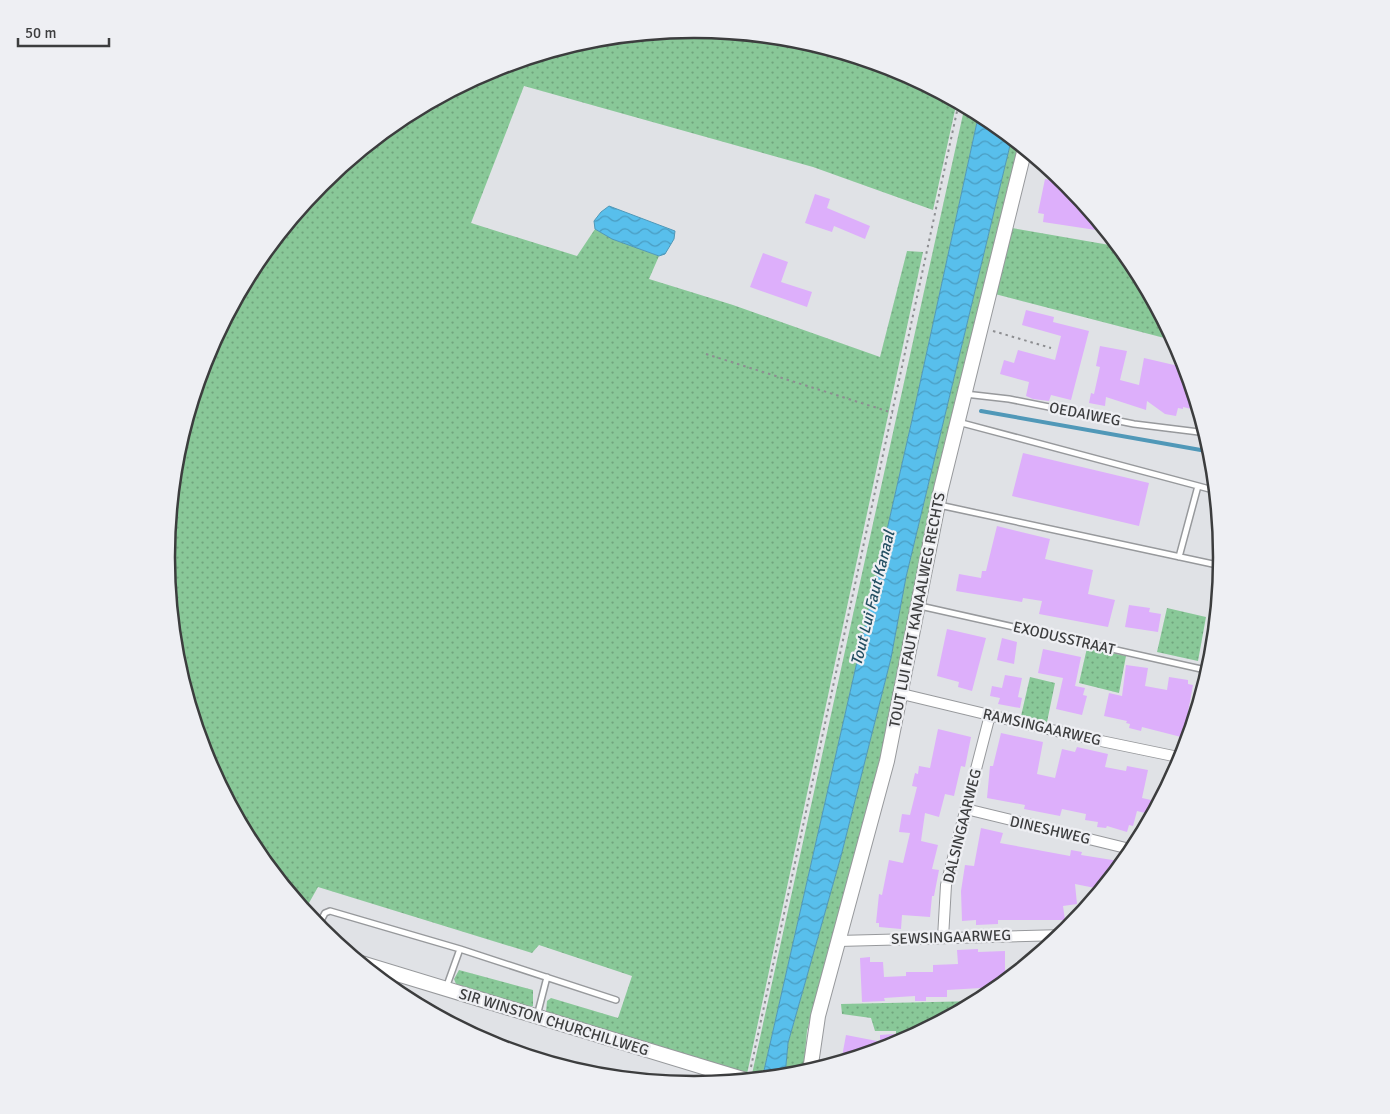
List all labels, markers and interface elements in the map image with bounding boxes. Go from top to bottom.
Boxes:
scale bar [18,15,109,47]
text: 50 m [25,24,56,42]
street label: OEDAIWEG [1048,398,1122,430]
street label: TOUT LUI FAUT KANAALWEG RECHTS [885,491,949,729]
water label: Tout Lui Faut Kanaal [847,527,900,668]
street label: EXODUSSTRAAT [1011,618,1117,659]
street label: RAMSINGAARWEG [981,705,1103,749]
street label: DALSINGAARWEG [939,767,985,885]
street label: DINESHWEG [1008,812,1092,848]
street label: SEWSINGAARWEG [891,926,1011,948]
street label: SIR WINSTON CHURCHILLWEG [457,984,651,1060]

